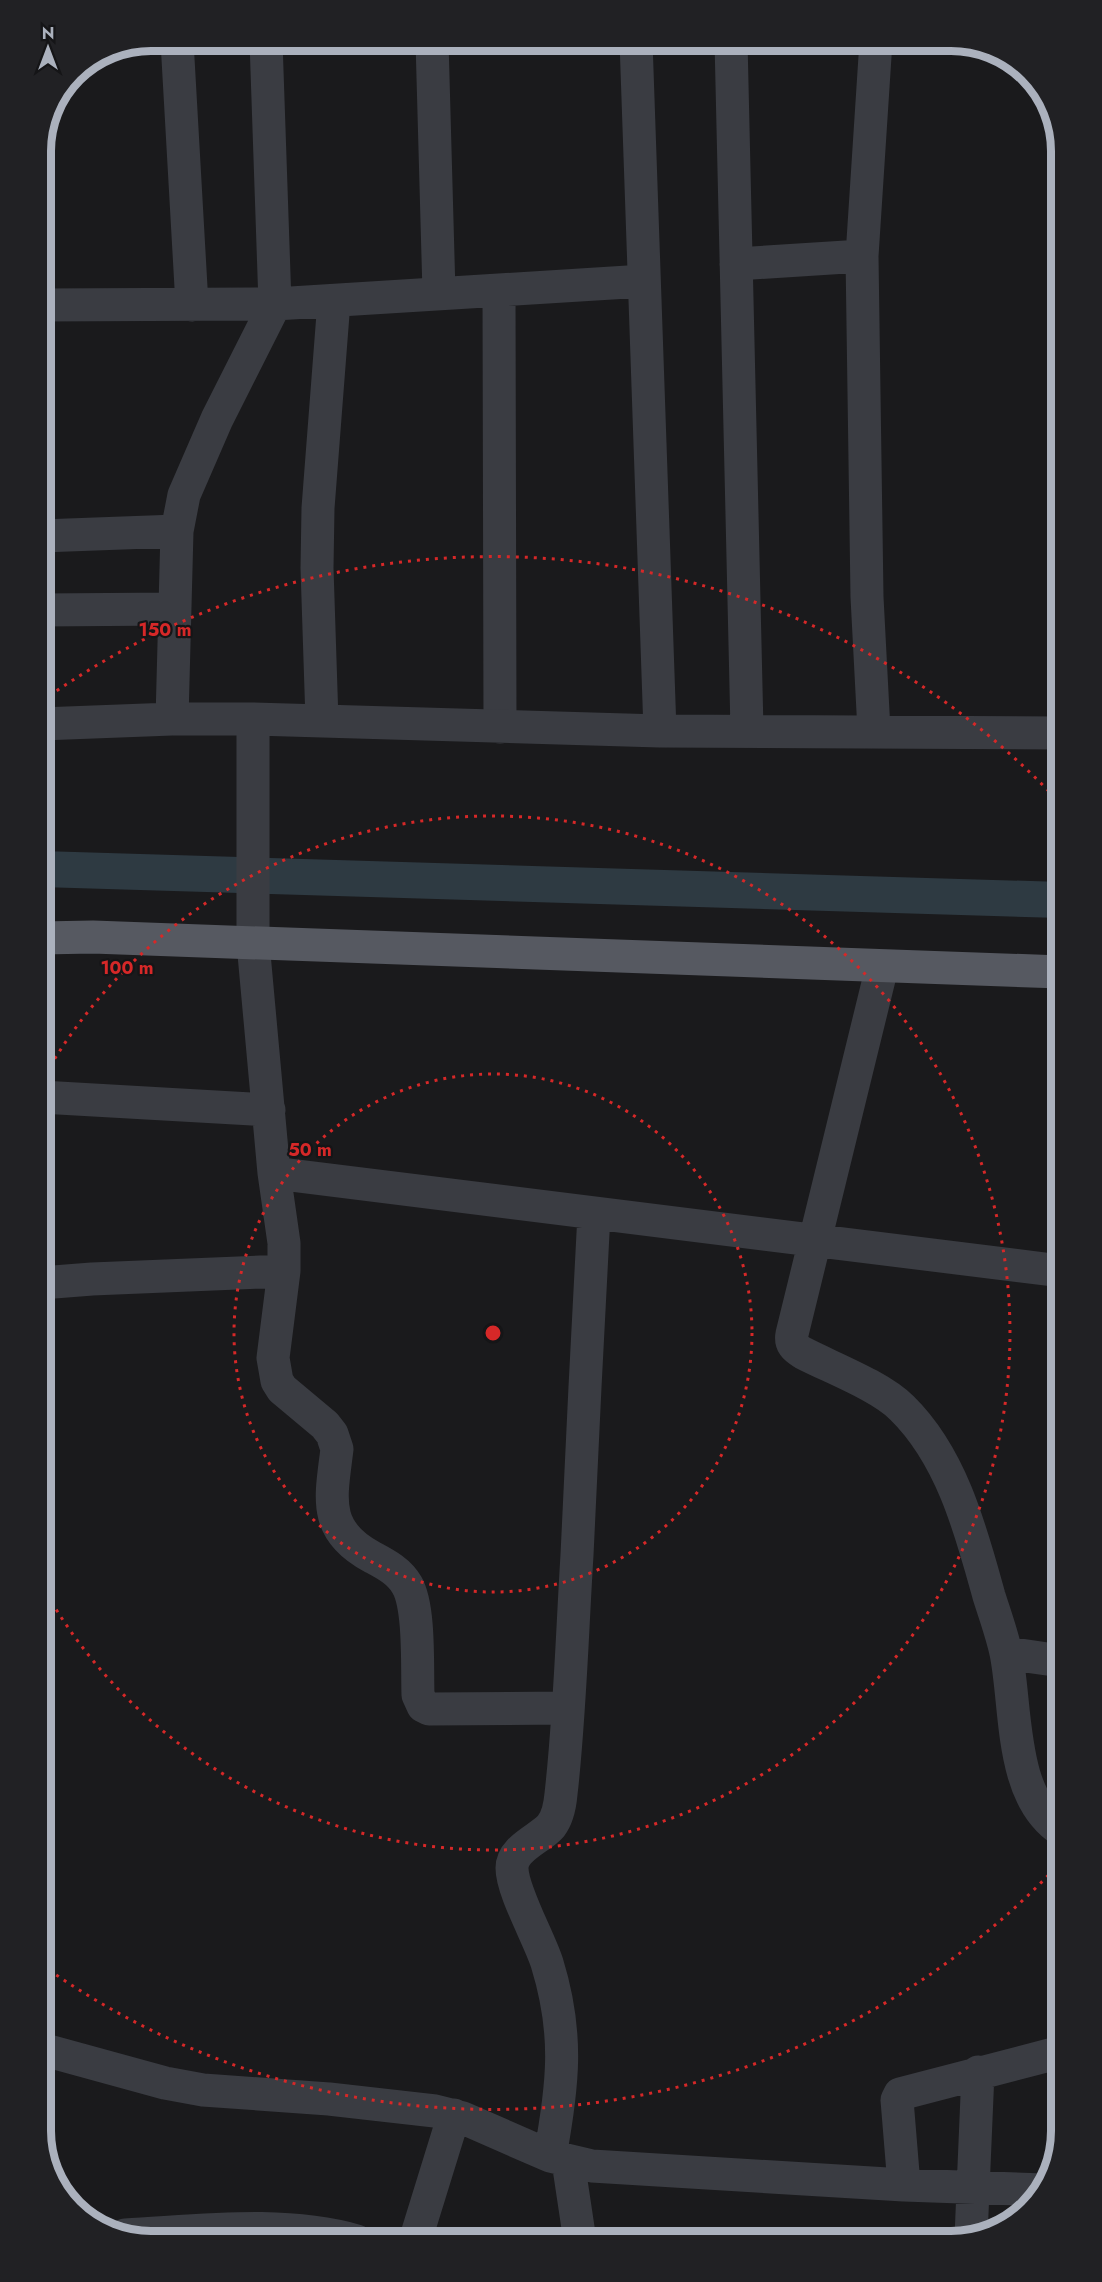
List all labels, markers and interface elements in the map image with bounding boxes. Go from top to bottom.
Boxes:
north arrow [18,18,78,78]
text: N [42,22,54,45]
text: 150 m [139,617,191,643]
text: 100 m [100,955,154,981]
text: 50 m [288,1137,332,1163]
centre of rings [483,1323,503,1343]

